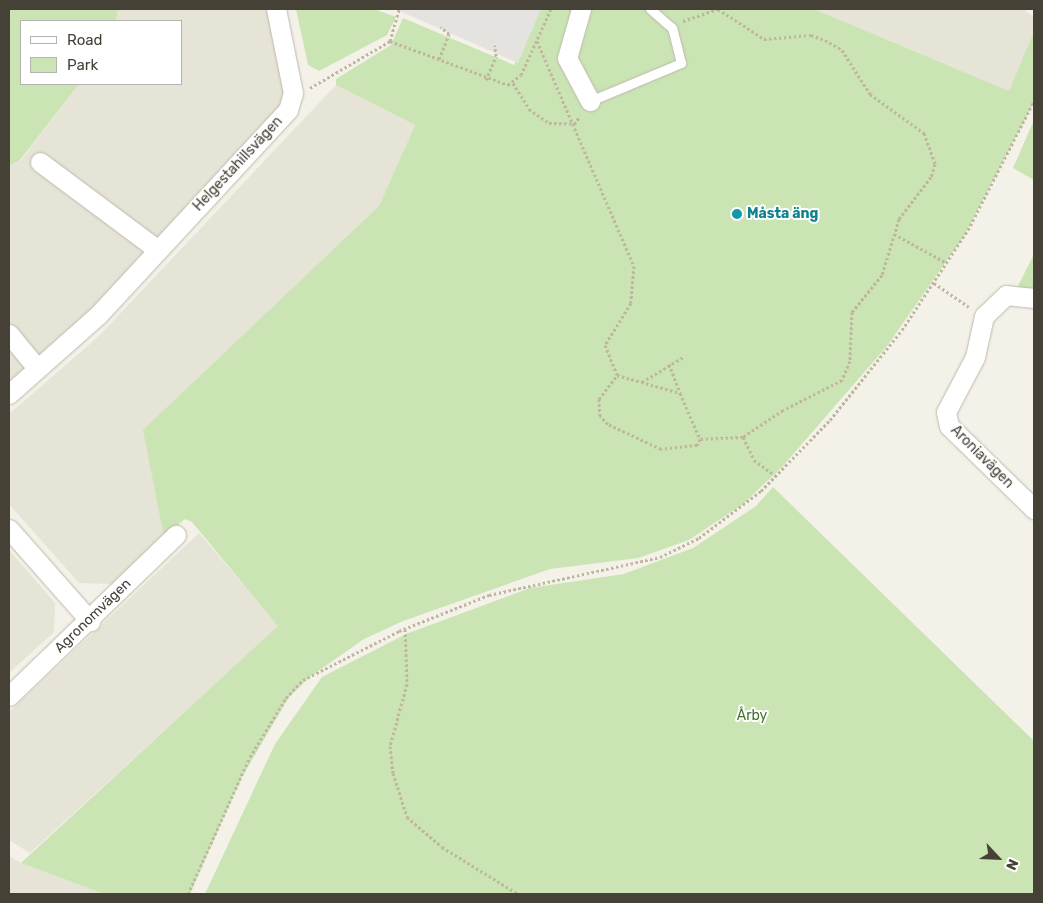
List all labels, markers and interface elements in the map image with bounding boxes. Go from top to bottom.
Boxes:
legend [20,20,182,85]
text: Road [67,31,103,49]
text: Park [67,56,98,74]
street label: Helgestahillsvägen [190,113,286,215]
place label: Måsta äng [747,206,818,222]
marker: Måsta äng [731,208,743,220]
street label: Aroniavägen [947,422,1017,492]
street label: Agronomvägen [51,575,135,657]
park label: Årby [737,708,767,724]
north arrow [973,833,1023,883]
text: N [1002,856,1022,873]

